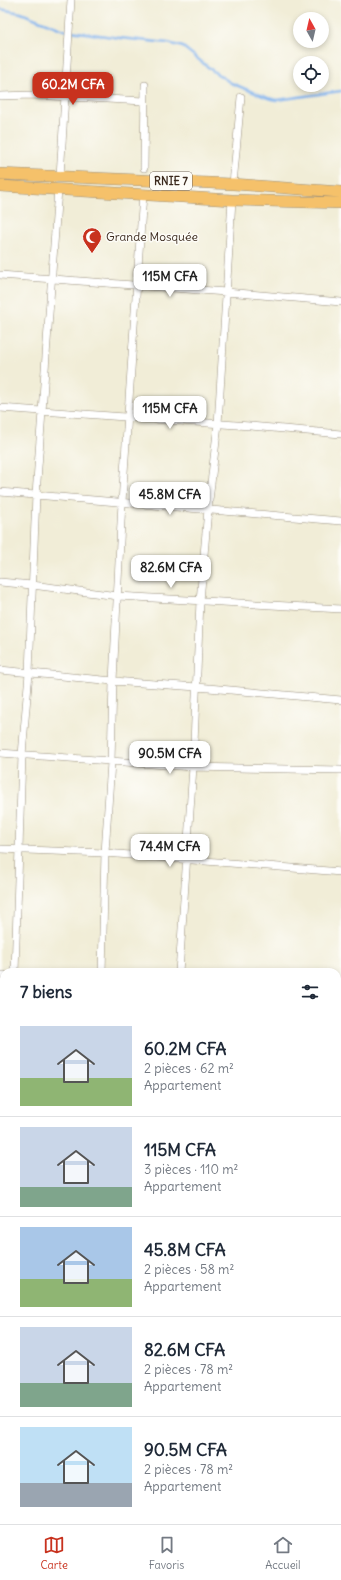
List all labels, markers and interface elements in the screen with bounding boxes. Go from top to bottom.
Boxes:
north arrow [293,12,329,48]
map controls [293,12,329,92]
button: locate [293,56,329,92]
pin: 60.2M CFA [27,72,119,106]
text: 60.2M CFA [41,76,105,93]
road number: RNIE 7 [150,172,192,190]
mosque icon: Grande Mosquée [81,226,103,254]
place label: Grande Mosquée [106,229,198,244]
pin: 115M CFA [129,264,211,298]
text: 115M CFA [142,268,198,285]
pin: 115M CFA [129,396,211,430]
text: 115M CFA [142,400,198,417]
pin: 45.8M CFA [124,482,216,516]
text: 45.8M CFA [139,486,201,503]
pin: 82.6M CFA [125,555,217,589]
text: 82.6M CFA [140,559,202,576]
pin: 90.5M CFA [124,741,216,775]
text: 90.5M CFA [138,745,202,762]
pin: 74.4M CFA [124,834,216,868]
text: 74.4M CFA [140,838,200,855]
text: 7 biens [20,981,72,1003]
icon: filters [299,981,321,1003]
text: 60.2M CFA [144,1038,227,1060]
icon: home [52,1042,100,1090]
text: 2 pièces · 62 m² [144,1060,234,1077]
text: Appartement [144,1077,221,1094]
text: 115M CFA [144,1139,216,1161]
icon: home [52,1143,100,1191]
text: 3 pièces · 110 m² [144,1161,238,1178]
text: Appartement [144,1178,221,1195]
text: 45.8M CFA [144,1239,226,1261]
icon: home [52,1243,100,1291]
text: 2 pièces · 58 m² [144,1261,234,1278]
text: Appartement [144,1278,221,1295]
text: 82.6M CFA [144,1339,225,1361]
icon: home [52,1343,100,1391]
text: 2 pièces · 78 m² [144,1361,233,1378]
text: Appartement [144,1378,221,1395]
text: 90.5M CFA [144,1439,227,1461]
icon: home [52,1443,100,1491]
text: 2 pièces · 78 m² [144,1461,233,1478]
text: Appartement [144,1478,221,1495]
tab: Carte [40,1534,68,1572]
tab: Favoris [149,1534,184,1572]
tab: Accueil [265,1534,301,1572]

